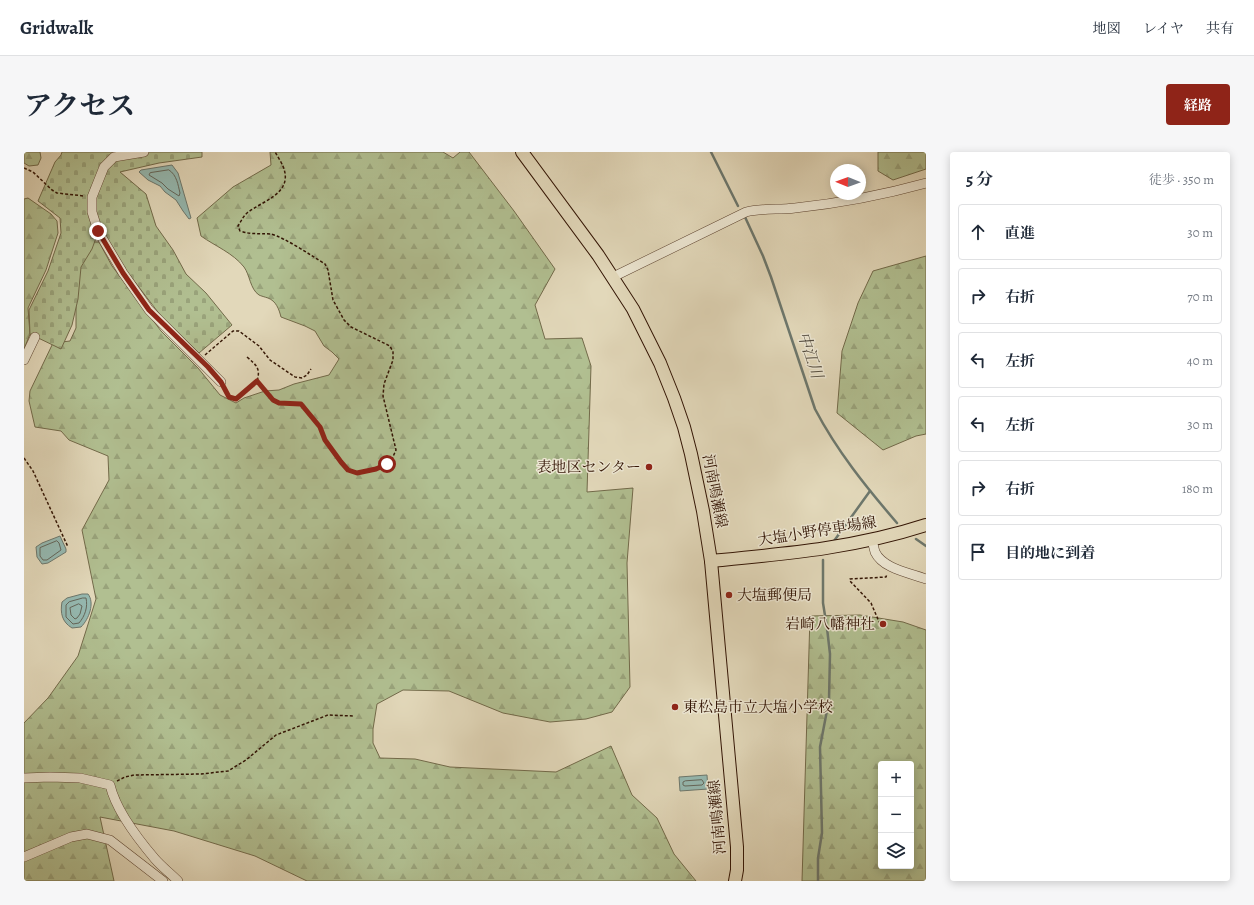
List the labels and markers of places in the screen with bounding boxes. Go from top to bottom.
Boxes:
place label: 表地区センター [537,457,641,477]
marker: 表地区センター [644,462,654,472]
place label: 大塩郵便局 [737,585,812,605]
marker: 大塩郵便局 [724,590,734,600]
place label: 岩崎八幡神社 [785,614,875,634]
marker: 岩崎八幡神社 [878,619,888,629]
place label: 東松島市立大塩小学校 [683,697,833,717]
marker: 東松島市立大塩小学校 [670,702,680,712]

